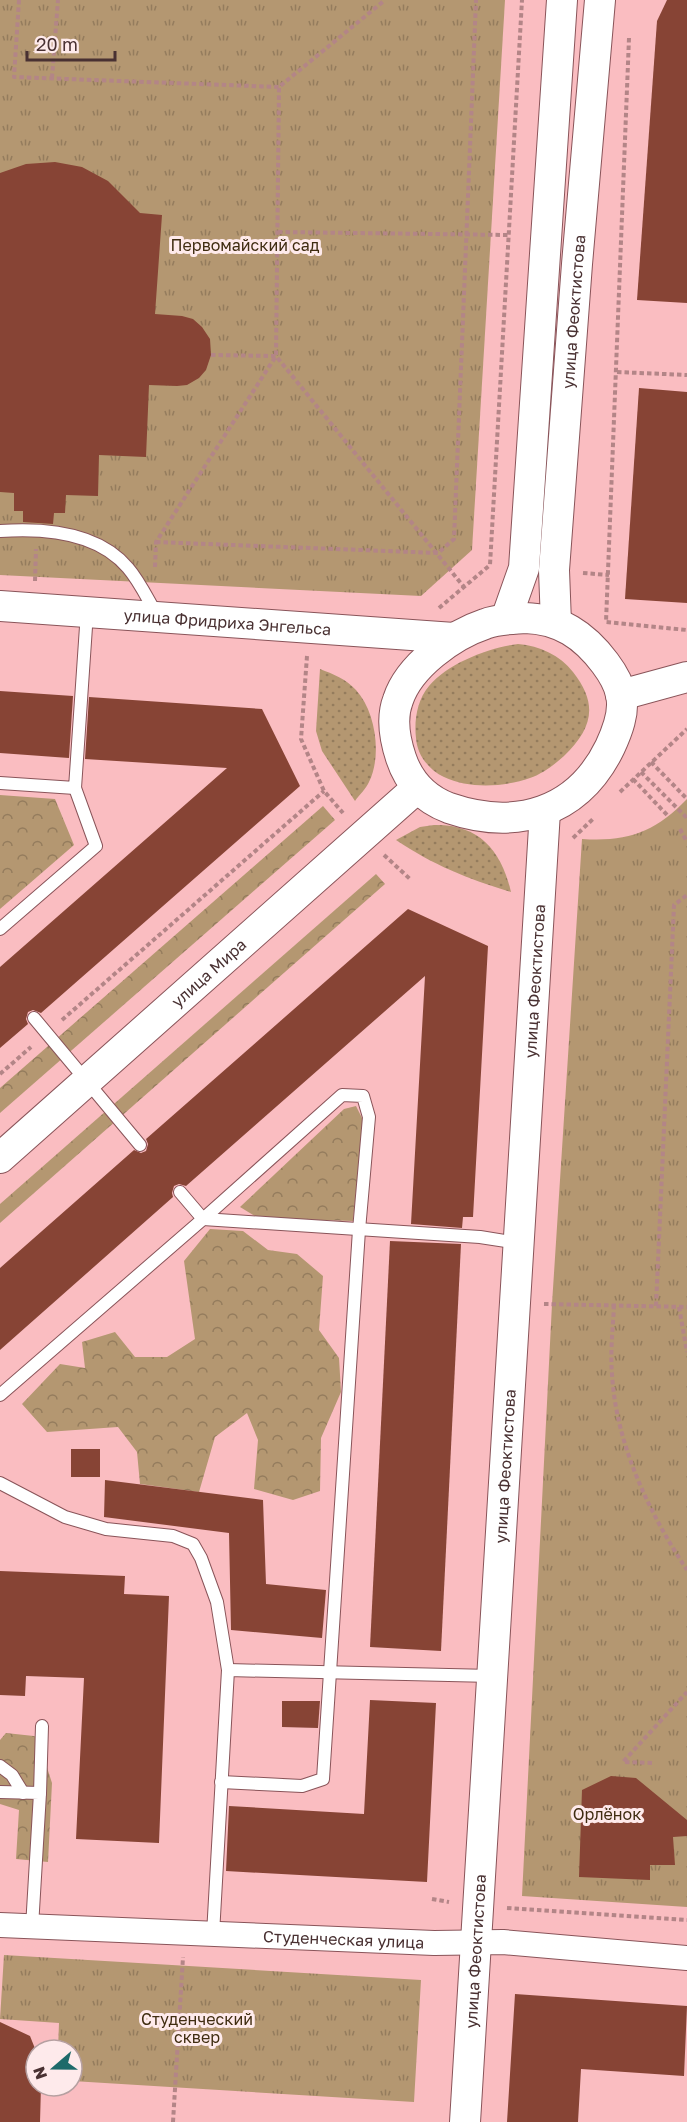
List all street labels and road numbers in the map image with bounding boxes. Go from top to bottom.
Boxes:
street label: улица Феоктистова [558,234,590,390]
street label: улица Фридриха Энгельса [123,605,332,639]
street label: улица Феоктистова [520,903,549,1059]
street label: улица Мира [167,934,250,1011]
street label: улица Феоктистова [490,1388,520,1544]
street label: улица Феоктистова [461,1874,490,2029]
street label: Студенческая улица [263,1926,425,1953]

